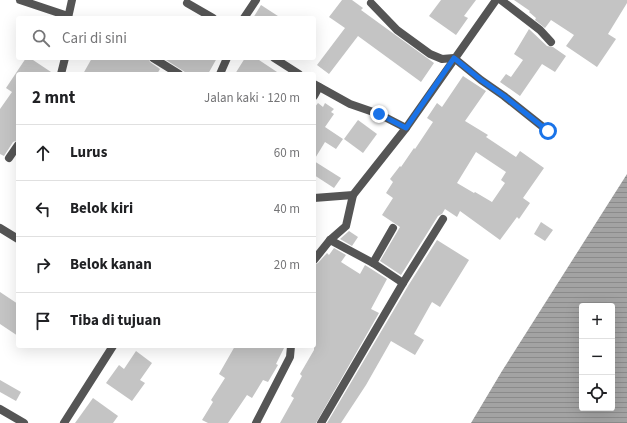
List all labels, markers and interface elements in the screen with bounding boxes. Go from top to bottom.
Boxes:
search box [16,16,316,60]
icon: search [30,27,52,49]
text: Cari di sini [62,28,127,49]
text: 2 mnt [32,86,75,110]
text: Jalan kaki · 120 m [204,89,300,107]
route end [370,105,388,123]
route start [539,122,557,140]
icon: ahead [32,142,54,164]
text: Lurus [70,142,107,163]
text: 60 m [274,144,300,162]
icon: left [32,198,54,220]
text: Belok kiri [70,198,133,219]
text: 40 m [274,200,300,218]
icon: right [32,254,54,276]
text: Belok kanan [70,254,152,275]
text: 20 m [274,256,300,274]
map controls [579,303,615,411]
button: + [579,303,615,339]
icon: arrive [32,310,54,332]
text: Tiba di tujuan [70,310,161,331]
button: − [579,339,615,375]
button: locate [579,375,615,411]

